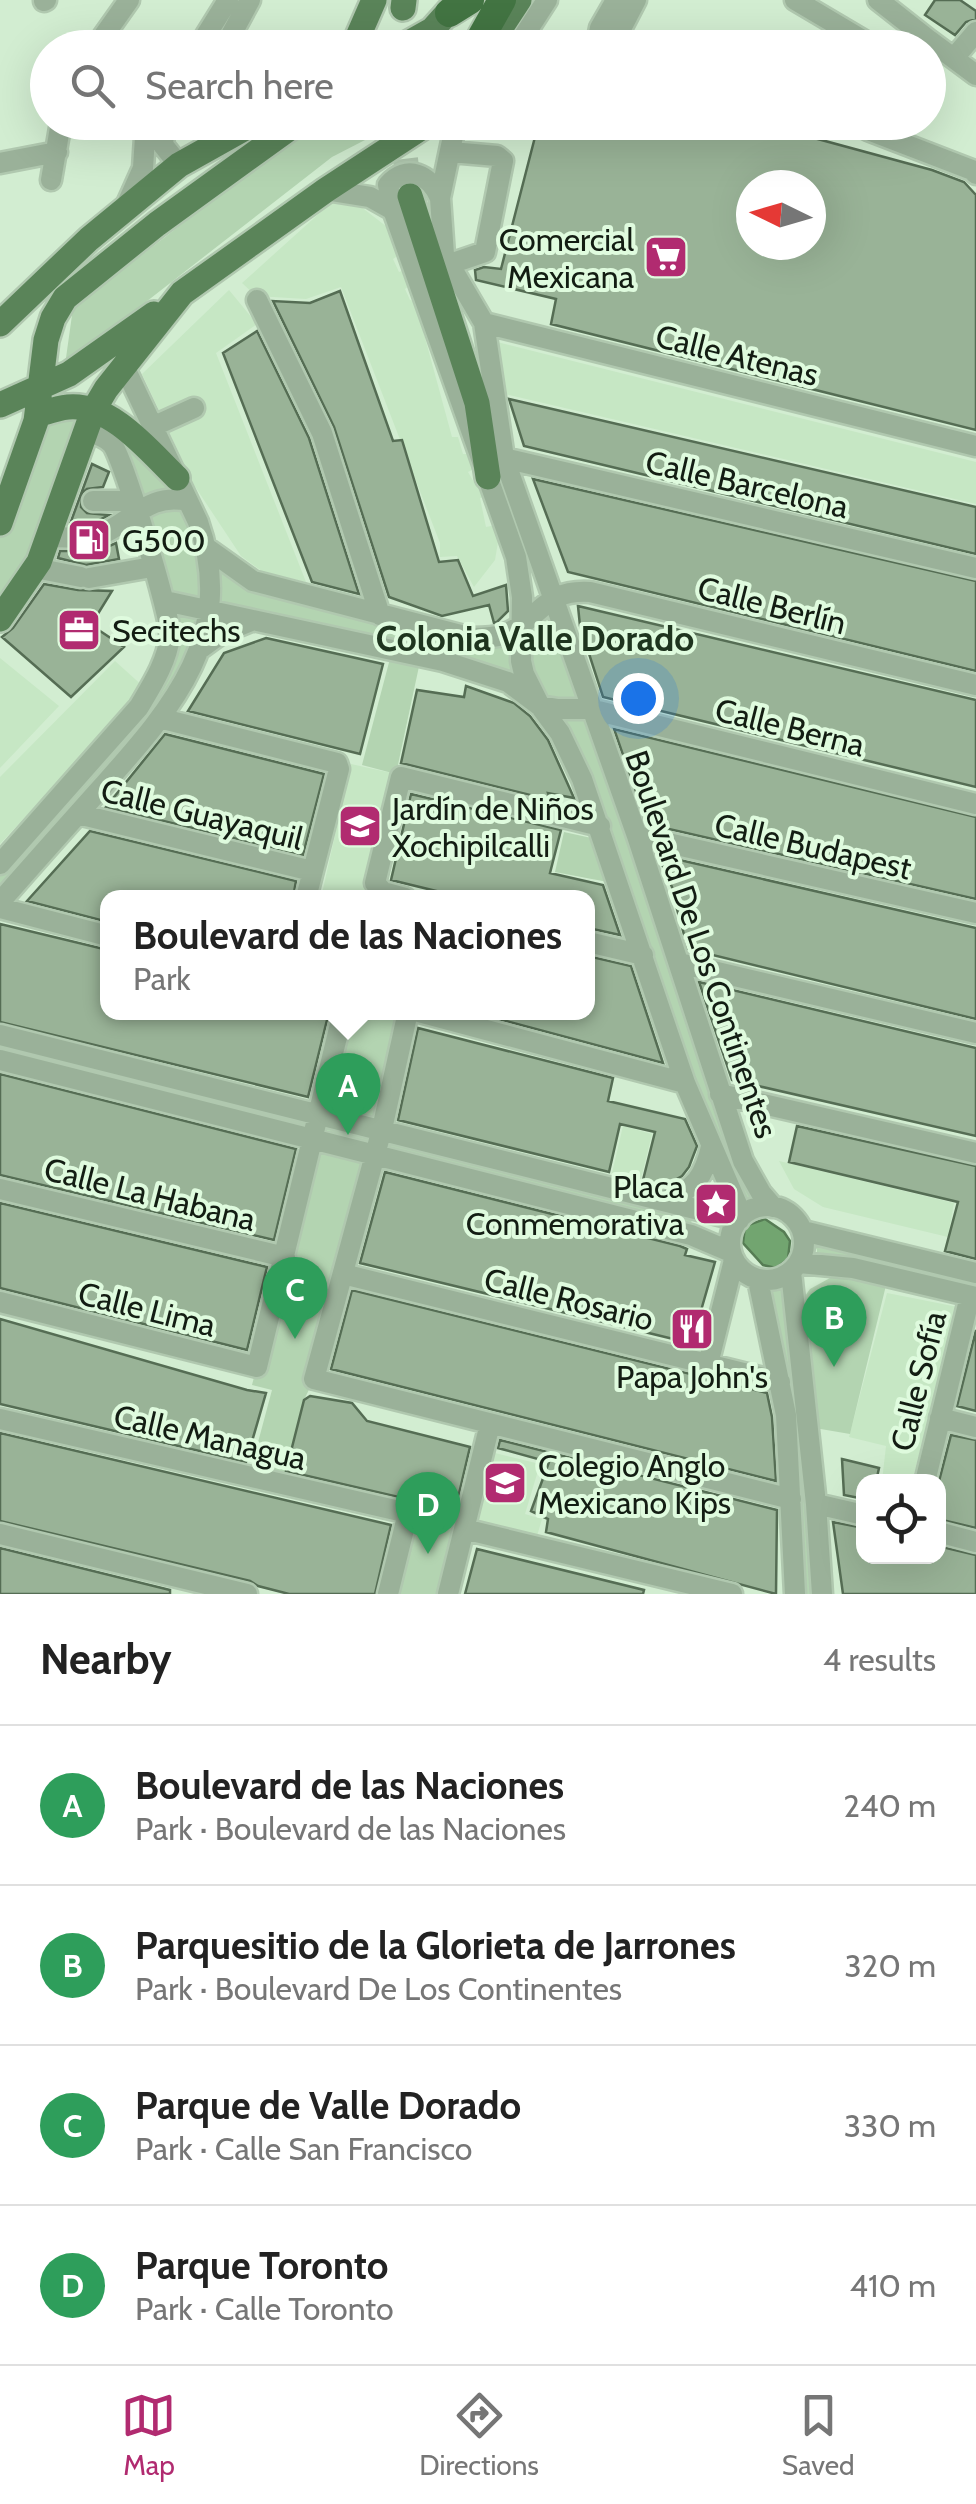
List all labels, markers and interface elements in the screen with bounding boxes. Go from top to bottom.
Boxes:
search box [30,30,946,140]
icon: search [65,58,120,113]
text: Search here [145,62,334,109]
north arrow [736,170,826,260]
place label: Comercial Mexicana [499,220,635,296]
supermarket icon: Comercial Mexicana [643,234,689,280]
street label: Calle Atenas [652,316,822,394]
street label: Calle Barcelona [642,442,853,526]
fuel station icon: G500 [66,517,112,563]
place label: G500 [122,521,206,560]
street label: Calle Berlín [694,568,850,642]
office icon: Secitechs [56,607,102,653]
place label: Secitechs [112,611,241,650]
district label: Colonia Valle Dorado [376,617,694,660]
your location [613,673,664,724]
street label: Calle Berna [711,690,869,765]
street label: Boulevard De Los Continentes [617,745,787,1143]
street label: Calle Guayaquil [97,770,307,858]
place label: Jardín de Niños Xochipilcalli [391,789,594,865]
school or university icon: Jardín de Niños Xochipilcalli [337,803,383,849]
street label: Calle Budapest [711,804,915,888]
popup [100,890,595,1020]
text: Boulevard de las Naciones [133,912,562,959]
text: Park [133,959,191,998]
pin: A [316,1052,380,1135]
street label: Calle La Habana [40,1149,260,1239]
place label: Placa Conmemorativa [466,1167,685,1243]
place icon: Placa Conmemorativa [693,1181,739,1227]
pin: C [262,1256,328,1339]
street label: Calle Rosario [480,1259,658,1339]
street label: Calle Lima [74,1273,220,1345]
pin: B [802,1284,866,1367]
restaurant icon: Papa John's [669,1306,715,1352]
street label: Calle Sofía [882,1307,954,1455]
place label: Papa John's [616,1357,768,1396]
street label: Calle Managua [110,1396,311,1478]
place label: Colegio Anglo Mexicano Kips [538,1446,731,1522]
school or university icon: Colegio Anglo Mexicano Kips [482,1460,528,1506]
pin: D [396,1472,460,1554]
map controls [856,1474,946,1564]
button: locate [856,1474,946,1564]
text: Nearby [40,1633,172,1685]
text: 4 results [823,1640,936,1679]
text: Boulevard de las Naciones [135,1762,564,1809]
text: A [62,1786,83,1825]
text: 240 m [843,1786,936,1825]
text: Park · Boulevard de las Naciones [135,1809,566,1848]
text: Parquesitio de la Glorieta de Jarrones [135,1922,736,1969]
text: B [62,1946,83,1985]
text: 320 m [844,1946,936,1985]
text: Park · Boulevard De Los Continentes [135,1969,622,2008]
text: Parque de Valle Dorado [135,2082,521,2129]
text: C [63,2106,82,2145]
text: 330 m [844,2106,936,2145]
text: Park · Calle San Francisco [135,2129,472,2168]
text: Parque Toronto [135,2242,388,2289]
text: D [61,2266,84,2305]
text: 410 m [849,2266,936,2305]
text: Park · Calle Toronto [135,2289,394,2328]
tab: Map [121,2388,176,2482]
tab: Directions [419,2388,539,2482]
tab: Saved [782,2388,855,2482]

